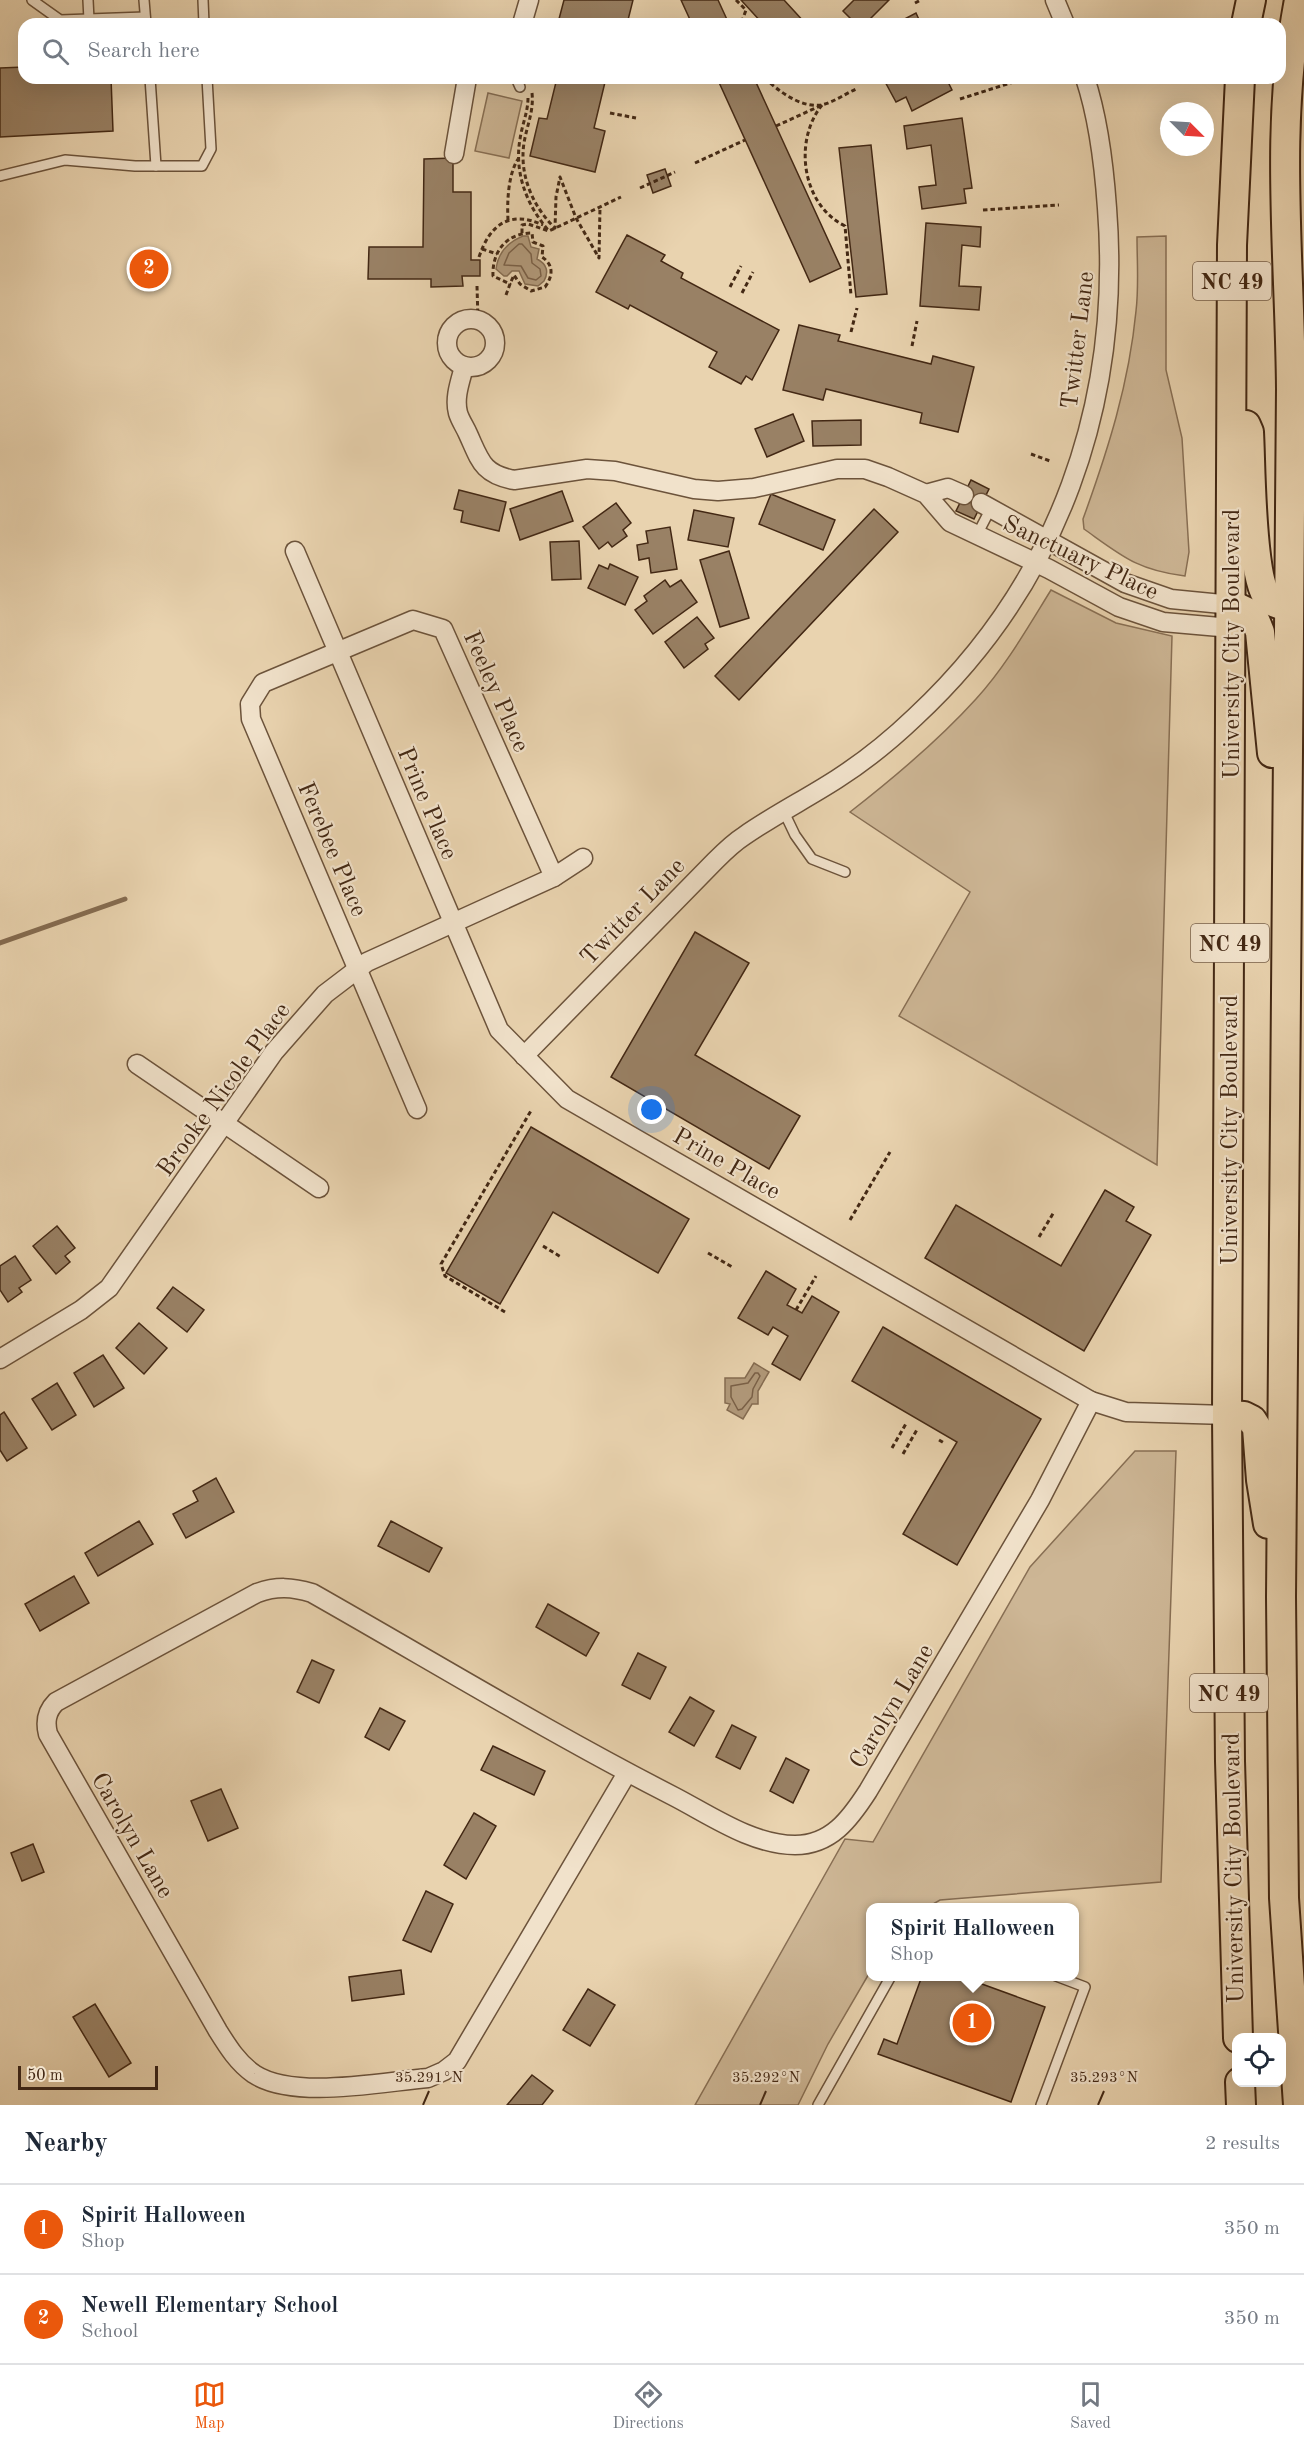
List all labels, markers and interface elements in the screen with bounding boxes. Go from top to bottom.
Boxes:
search box [18,18,1286,84]
icon: search [39,35,72,68]
text: Search here [87,40,200,62]
north arrow [1160,102,1214,156]
pin: 2 [130,246,168,292]
road number: NC 49 [1193,262,1271,300]
street label: Twitter Lane [1059,270,1099,410]
street label: University City Boulevard [1221,509,1245,779]
street label: Sanctuary Place [999,512,1162,605]
street label: Feeley Place [458,628,533,756]
street label: Prine Place [392,744,461,863]
street label: Ferebee Place [292,779,370,921]
street label: Twitter Lane [577,854,690,971]
road number: NC 49 [1191,924,1269,962]
street label: University City Boulevard [1219,995,1243,1265]
street label: Brooke Nicole Place [154,999,296,1181]
your location [637,1095,666,1124]
street label: Prine Place [668,1124,784,1205]
street label: Carolyn Lane [846,1641,939,1773]
road number: NC 49 [1190,1674,1268,1712]
street label: University City Boulevard [1221,1732,1249,2004]
street label: Carolyn Lane [86,1769,177,1903]
popup [866,1903,1079,1981]
text: Spirit Halloween [890,1918,1055,1940]
text: Shop [890,1945,934,1965]
pin: 1 [952,2000,992,2046]
map controls [1232,2033,1286,2087]
button: locate [1232,2033,1286,2087]
scale bar [18,2063,158,2090]
text: 50 m [27,2068,63,2084]
text: 35.291°N [395,2071,463,2086]
text: 35.292°N [732,2071,800,2086]
text: 35.293°N [1070,2071,1138,2086]
text: Nearby [24,2131,108,2157]
text: 2 results [1205,2134,1280,2154]
text: Spirit Halloween [81,2205,246,2227]
text: 1 [38,2219,49,2239]
text: 350 m [1224,2219,1280,2239]
text: Shop [81,2232,125,2252]
text: Newell Elementary School [81,2295,338,2317]
text: 2 [38,2309,49,2329]
text: 350 m [1224,2309,1280,2329]
text: School [81,2322,138,2342]
tab: Map [193,2378,226,2434]
tab: Directions [613,2378,684,2434]
tab: Saved [1070,2378,1111,2434]

